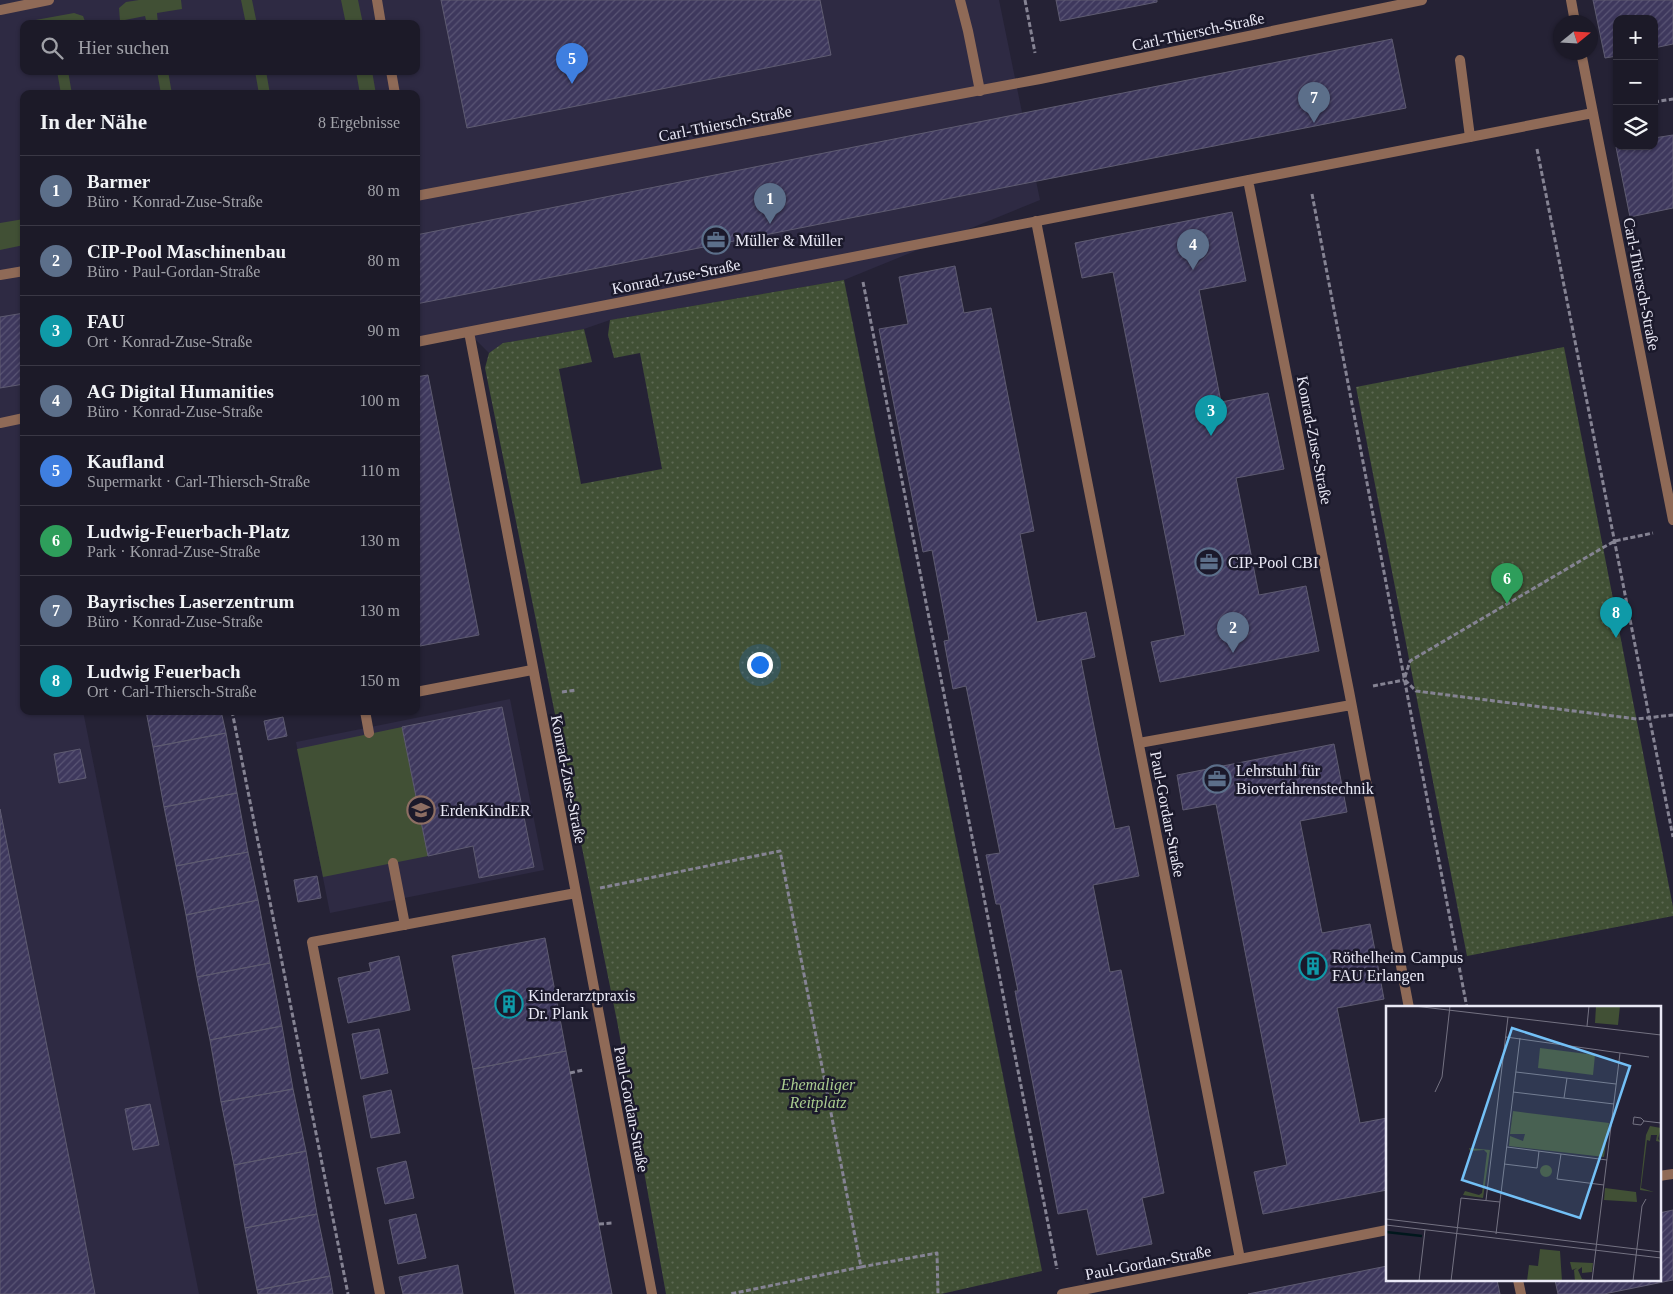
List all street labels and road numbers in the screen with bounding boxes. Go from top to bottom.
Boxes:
street label: Carl-Thiersch-Straße [1130,9,1266,54]
street label: Carl-Thiersch-Straße [657,102,793,145]
street label: Carl-Thiersch-Straße [1620,216,1663,352]
street label: Konrad-Zuse-Straße [610,256,742,297]
street label: Konrad-Zuse-Straße [1294,374,1335,506]
street label: Konrad-Zuse-Straße [548,713,589,845]
street label: Paul-Gordan-Straße [1147,750,1188,879]
street label: Paul-Gordan-Straße [611,1045,652,1174]
street label: Paul-Gordan-Straße [1084,1242,1213,1283]

